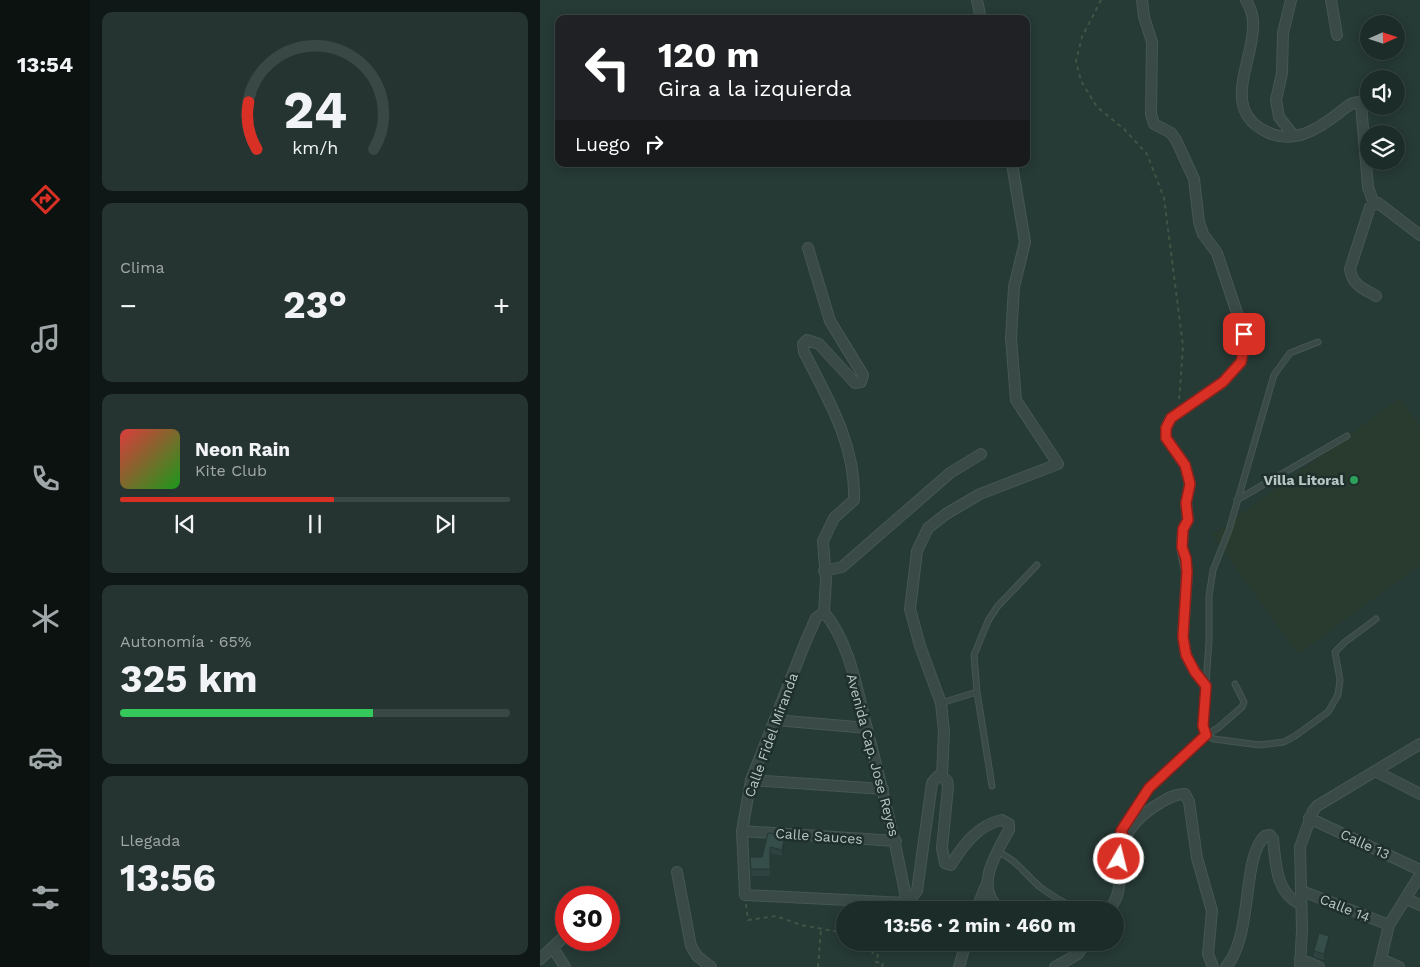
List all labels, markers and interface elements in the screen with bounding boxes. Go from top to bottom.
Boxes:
north arrow [1360,15,1405,60]
map controls [1360,15,1405,170]
text: 120 m [658,34,759,76]
icon: left [575,35,640,100]
text: 13:54 [17,52,73,77]
button: sound [1360,70,1405,115]
text: Gira a la izquierda [658,76,852,101]
text: 24 [283,80,347,141]
button: layers [1360,125,1405,170]
icon: right [640,130,668,158]
text: Luego [575,133,630,156]
text: km/h [292,137,338,158]
icon: directions [28,182,63,217]
text: Clima [120,258,164,277]
text: 23° [283,283,347,327]
text: − [120,289,137,322]
text: + [493,289,510,322]
pin [1223,313,1265,355]
icon: arrive [1230,320,1258,348]
icon: music [28,321,63,356]
text: Neon Rain [195,438,290,461]
icon: phone [28,461,63,496]
text: Kite Club [195,461,267,480]
place label: Villa Litoral [1263,472,1344,488]
marker: Villa Litoral [1348,474,1360,486]
icon: previous [171,510,199,538]
icon: pause [301,510,329,538]
icon: next [431,510,459,538]
icon: climate [28,601,63,636]
text: Autonomía · 65% [120,632,252,651]
text: 325 km [120,657,258,701]
street label: Calle Fidel Miranda [741,671,801,799]
street label: Avenida Cap. Jose Reyes [844,672,902,838]
icon: car [28,740,63,775]
street label: Calle Sauces [775,825,863,847]
street label: Calle 13 [1338,826,1392,862]
text: Llegada [120,831,180,850]
position arrow [1092,832,1144,884]
text: 13:56 [120,856,216,900]
icon: filters [28,880,63,915]
speed limit sign: 30 [555,886,620,951]
street label: Calle 14 [1318,891,1372,925]
text: 13:56 · 2 min · 460 m [884,914,1076,937]

